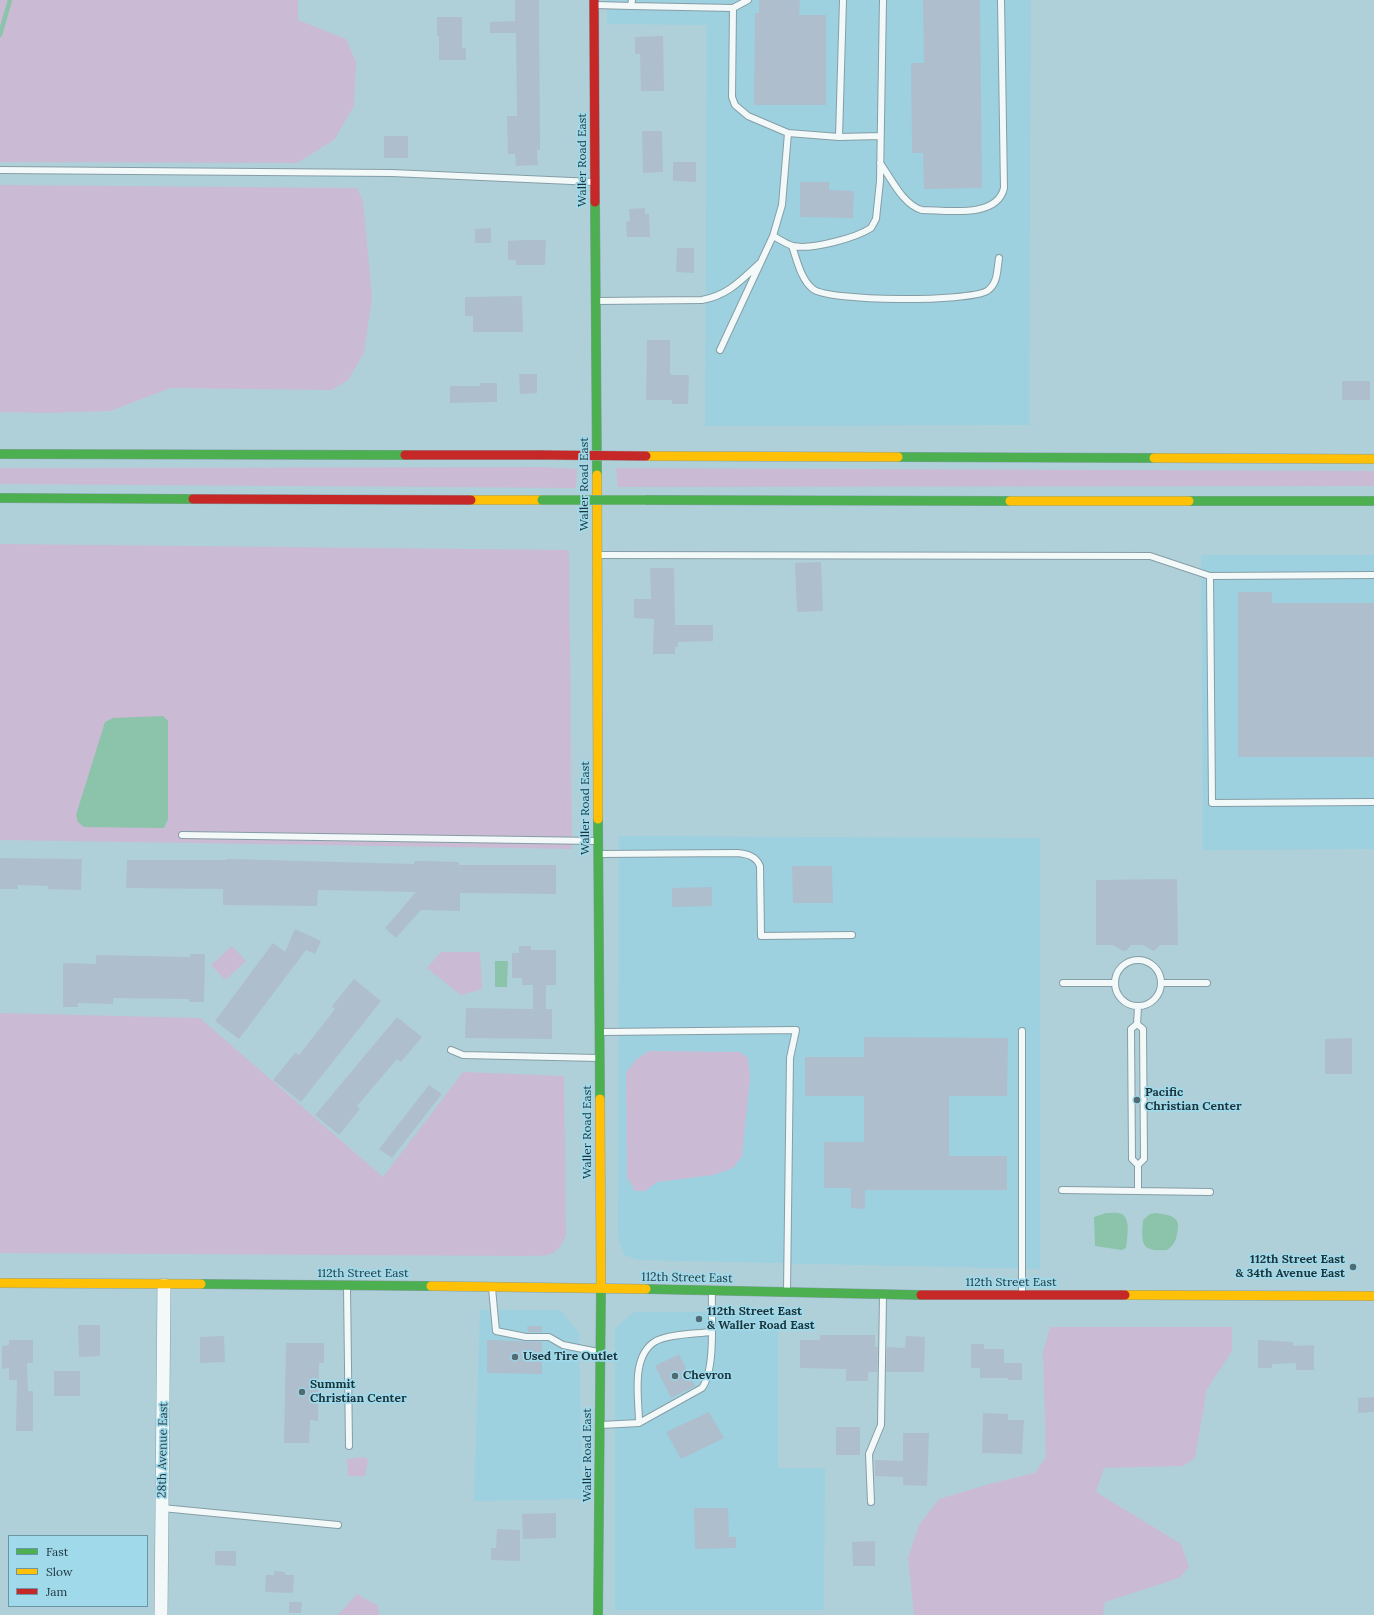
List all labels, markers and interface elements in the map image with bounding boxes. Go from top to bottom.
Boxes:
street label: Waller Road East [576,113,590,207]
street label: Waller Road East [578,437,592,531]
street label: Waller Road East [579,761,593,855]
street label: Waller Road East [581,1085,595,1179]
place label: Pacific Christian Center [1145,1086,1242,1114]
marker: Pacific Christian Center [1132,1095,1142,1105]
place label: 112th Street East & 34th Avenue East [1236,1253,1345,1281]
marker: 112th Street East & 34th Avenue East [1348,1262,1358,1272]
street label: 112th Street East [317,1267,409,1281]
street label: 112th Street East [641,1270,733,1286]
street label: 112th Street East [965,1276,1057,1290]
place label: 112th Street East & Waller Road East [707,1305,815,1333]
marker: 112th Street East & Waller Road East [694,1314,704,1324]
place label: Used Tire Outlet [523,1350,618,1364]
marker: Used Tire Outlet [510,1352,520,1362]
place label: Chevron [683,1369,732,1383]
marker: Chevron [670,1371,680,1381]
place label: Summit Christian Center [310,1378,407,1406]
marker: Summit Christian Center [297,1387,307,1397]
street label: 28th Avenue East [155,1402,171,1498]
street label: Waller Road East [581,1408,595,1502]
legend [8,1535,148,1607]
text: Fast [46,1544,69,1559]
text: Slow [46,1564,73,1579]
text: Jam [46,1584,67,1599]

